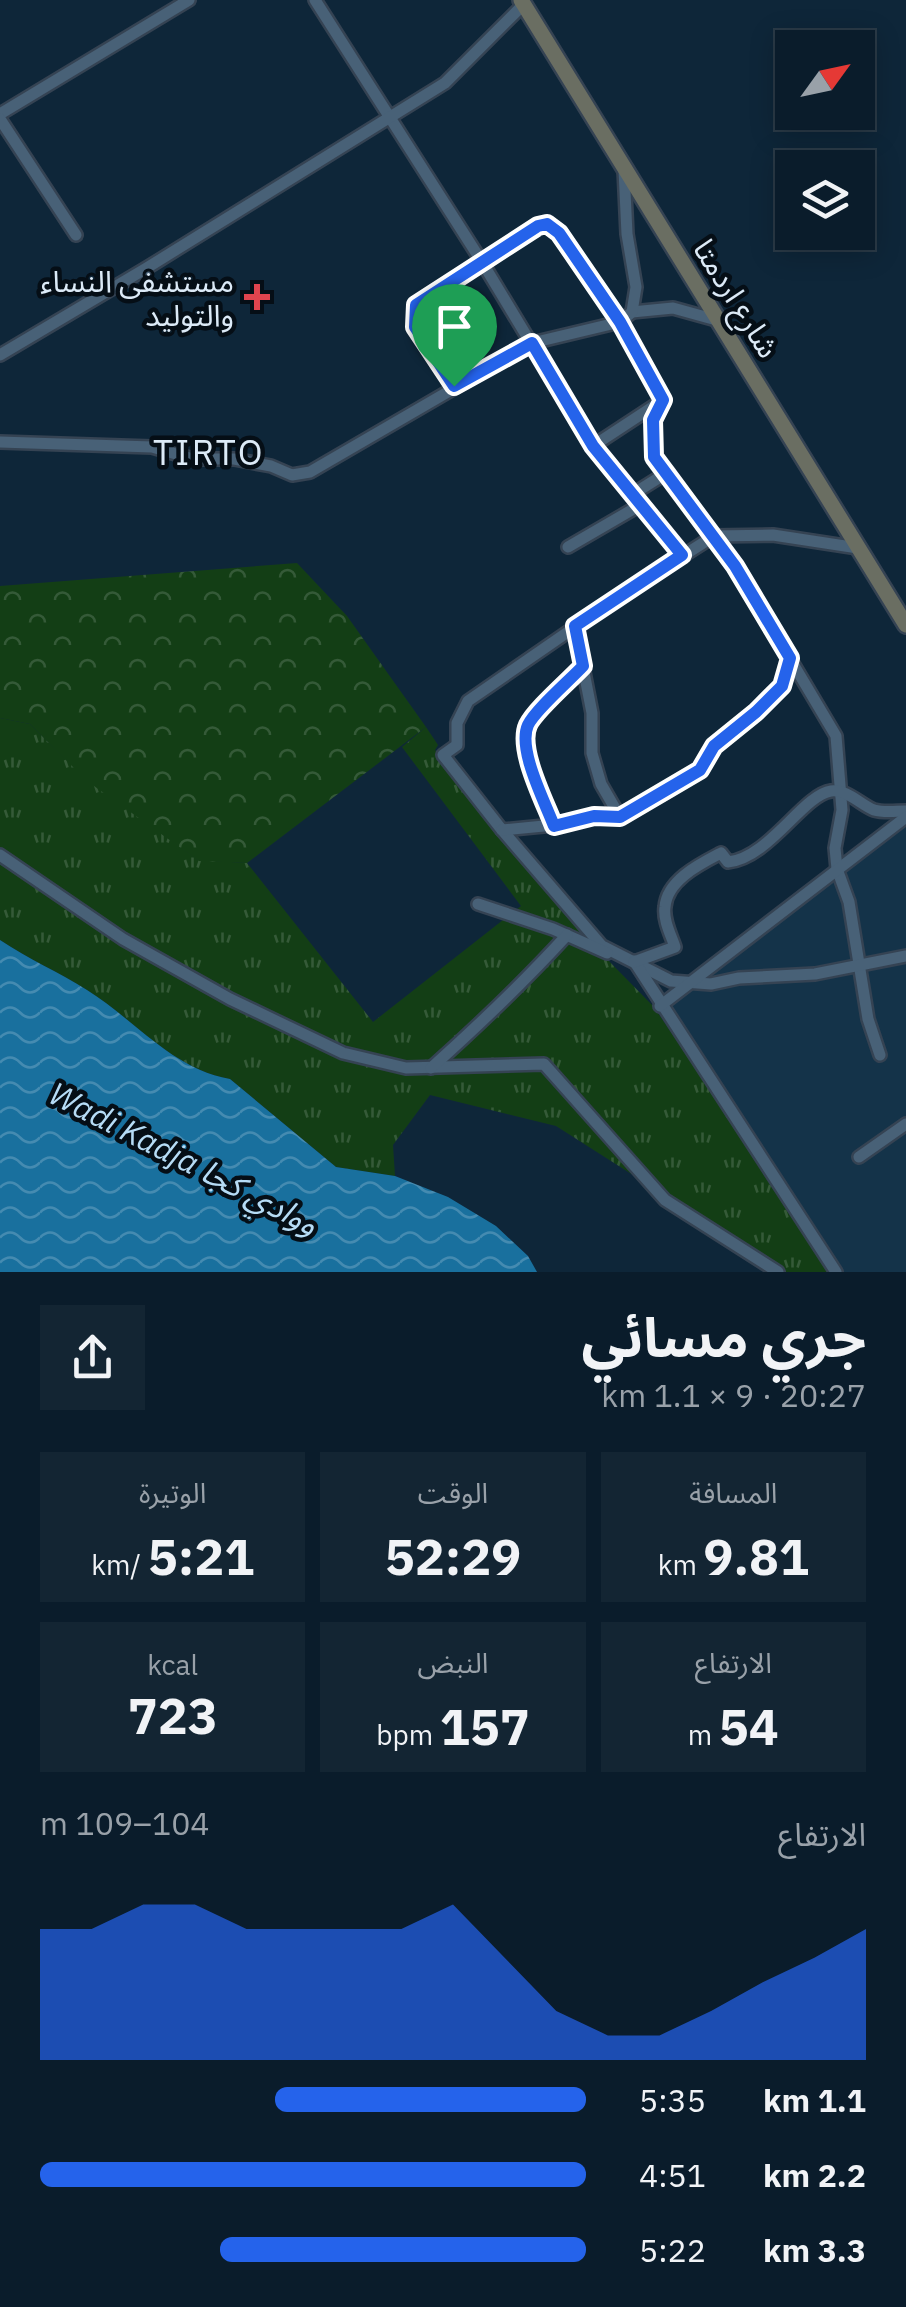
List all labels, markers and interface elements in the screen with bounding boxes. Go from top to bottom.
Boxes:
north arrow [775,30,875,130]
map controls [775,30,875,250]
button: layers [775,150,875,250]
street label: شارع اردمتا [682,231,789,367]
place label: مستشفى النساء والتوليد [40,261,234,334]
marker: مستشفى النساء والتوليد [244,284,270,310]
pin [412,284,497,387]
icon: arrive [427,299,482,354]
district label: TIRTO [153,429,265,475]
water label: Wadi Kadja ووادي كجا [40,1072,326,1249]
text: جري مسائي [582,1301,866,1372]
button: share [40,1305,145,1410]
text: 20:27 · 9 × 1.1 km [601,1374,866,1416]
text: الوتيرة [139,1474,206,1511]
text: الوقت [418,1474,488,1511]
text: المسافة [689,1474,777,1511]
text: 5:21 [148,1524,254,1589]
text: 52:29 [385,1524,521,1589]
text: 9.81 [703,1524,809,1589]
text: /km [91,1546,148,1583]
text: km [658,1546,703,1583]
text: النبض [418,1644,489,1681]
text: الارتفاع [695,1644,772,1681]
text: kcal [147,1646,198,1683]
text: 723 [128,1683,218,1748]
text: 157 [440,1694,530,1759]
text: 54 [719,1694,779,1759]
text: bpm [376,1716,440,1753]
text: m [688,1716,719,1753]
text: 104–109 m [40,1802,210,1844]
text: الارتفاع [778,1813,866,1855]
text: 5:35 [639,2079,706,2121]
text: 1.1 km [763,2079,866,2121]
text: 4:51 [639,2154,706,2196]
text: 2.2 km [763,2154,866,2196]
text: 5:22 [639,2229,706,2271]
text: 3.3 km [763,2229,866,2271]

